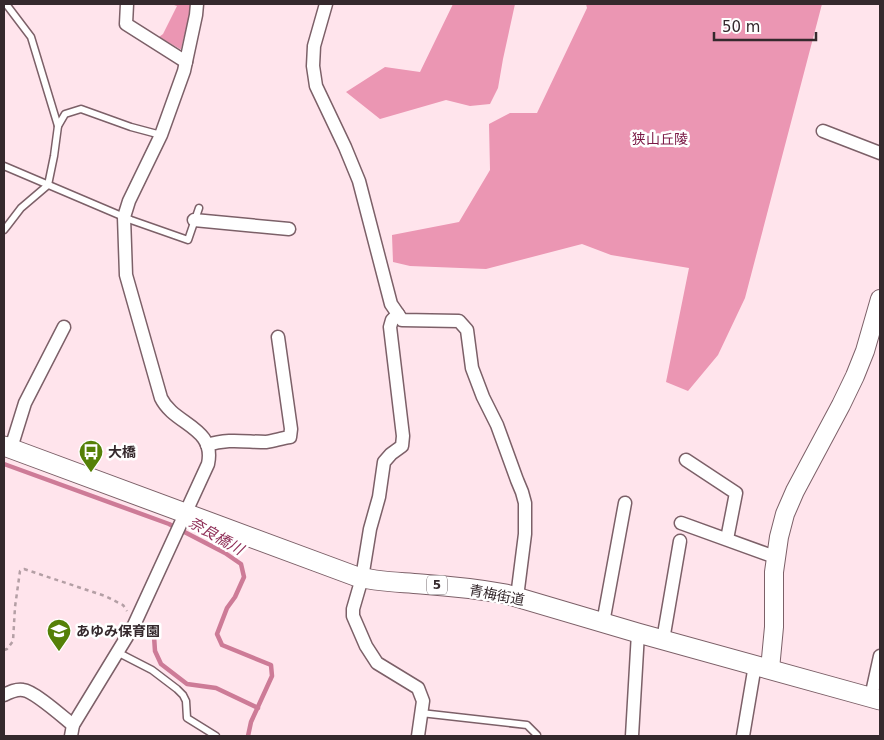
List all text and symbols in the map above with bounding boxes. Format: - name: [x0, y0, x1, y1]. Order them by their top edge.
- scale bar: [714, 10, 816, 42]
- text: 50 m: [722, 18, 760, 36]
- park label: 狭山丘陵: [632, 131, 688, 147]
- bus stop icon: 大橋: [78, 439, 104, 473]
- place label: 大橋: [108, 444, 136, 460]
- water label: 奈良橋川: [186, 513, 248, 560]
- road number: 5: [427, 576, 447, 594]
- street label: 青梅街道: [468, 582, 526, 608]
- school or university icon: あゆみ保育園: [46, 618, 72, 652]
- place label: あゆみ保育園: [76, 623, 160, 639]

